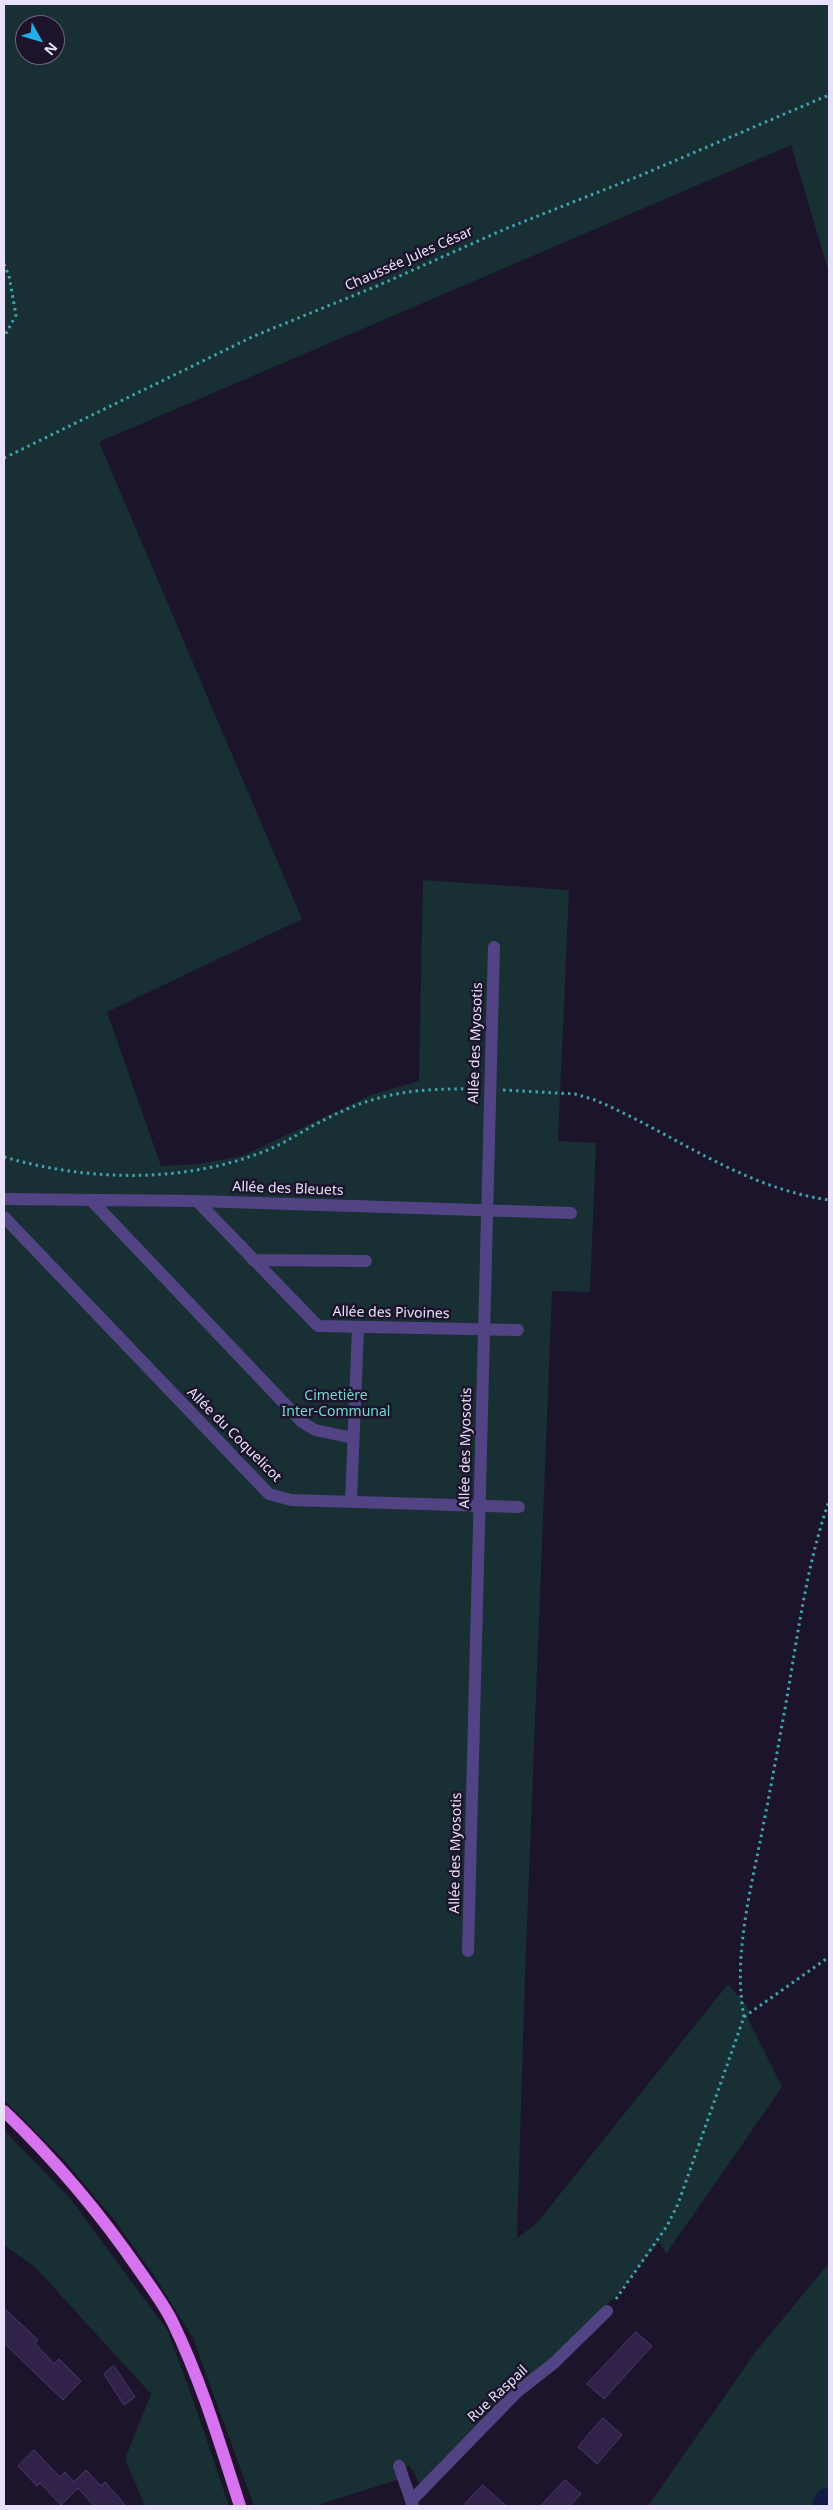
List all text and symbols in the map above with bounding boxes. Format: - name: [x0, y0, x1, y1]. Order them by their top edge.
- north arrow: [15, 15, 65, 65]
- text: N: [40, 39, 62, 60]
- street label: Chaussée Jules César: [342, 223, 476, 295]
- street label: Allée des Myosotis: [465, 982, 487, 1104]
- street label: Allée des Bleuets: [232, 1179, 344, 1199]
- street label: Allée des Pivoines: [332, 1304, 450, 1322]
- street label: Allée du Coquelicot: [183, 1384, 285, 1486]
- street label: Allée des Myosotis: [457, 1387, 475, 1509]
- park label: Cimetière Inter-Communal: [282, 1388, 390, 1420]
- street label: Allée des Myosotis: [447, 1792, 465, 1914]
- street label: Rue Raspail: [465, 2362, 531, 2426]

